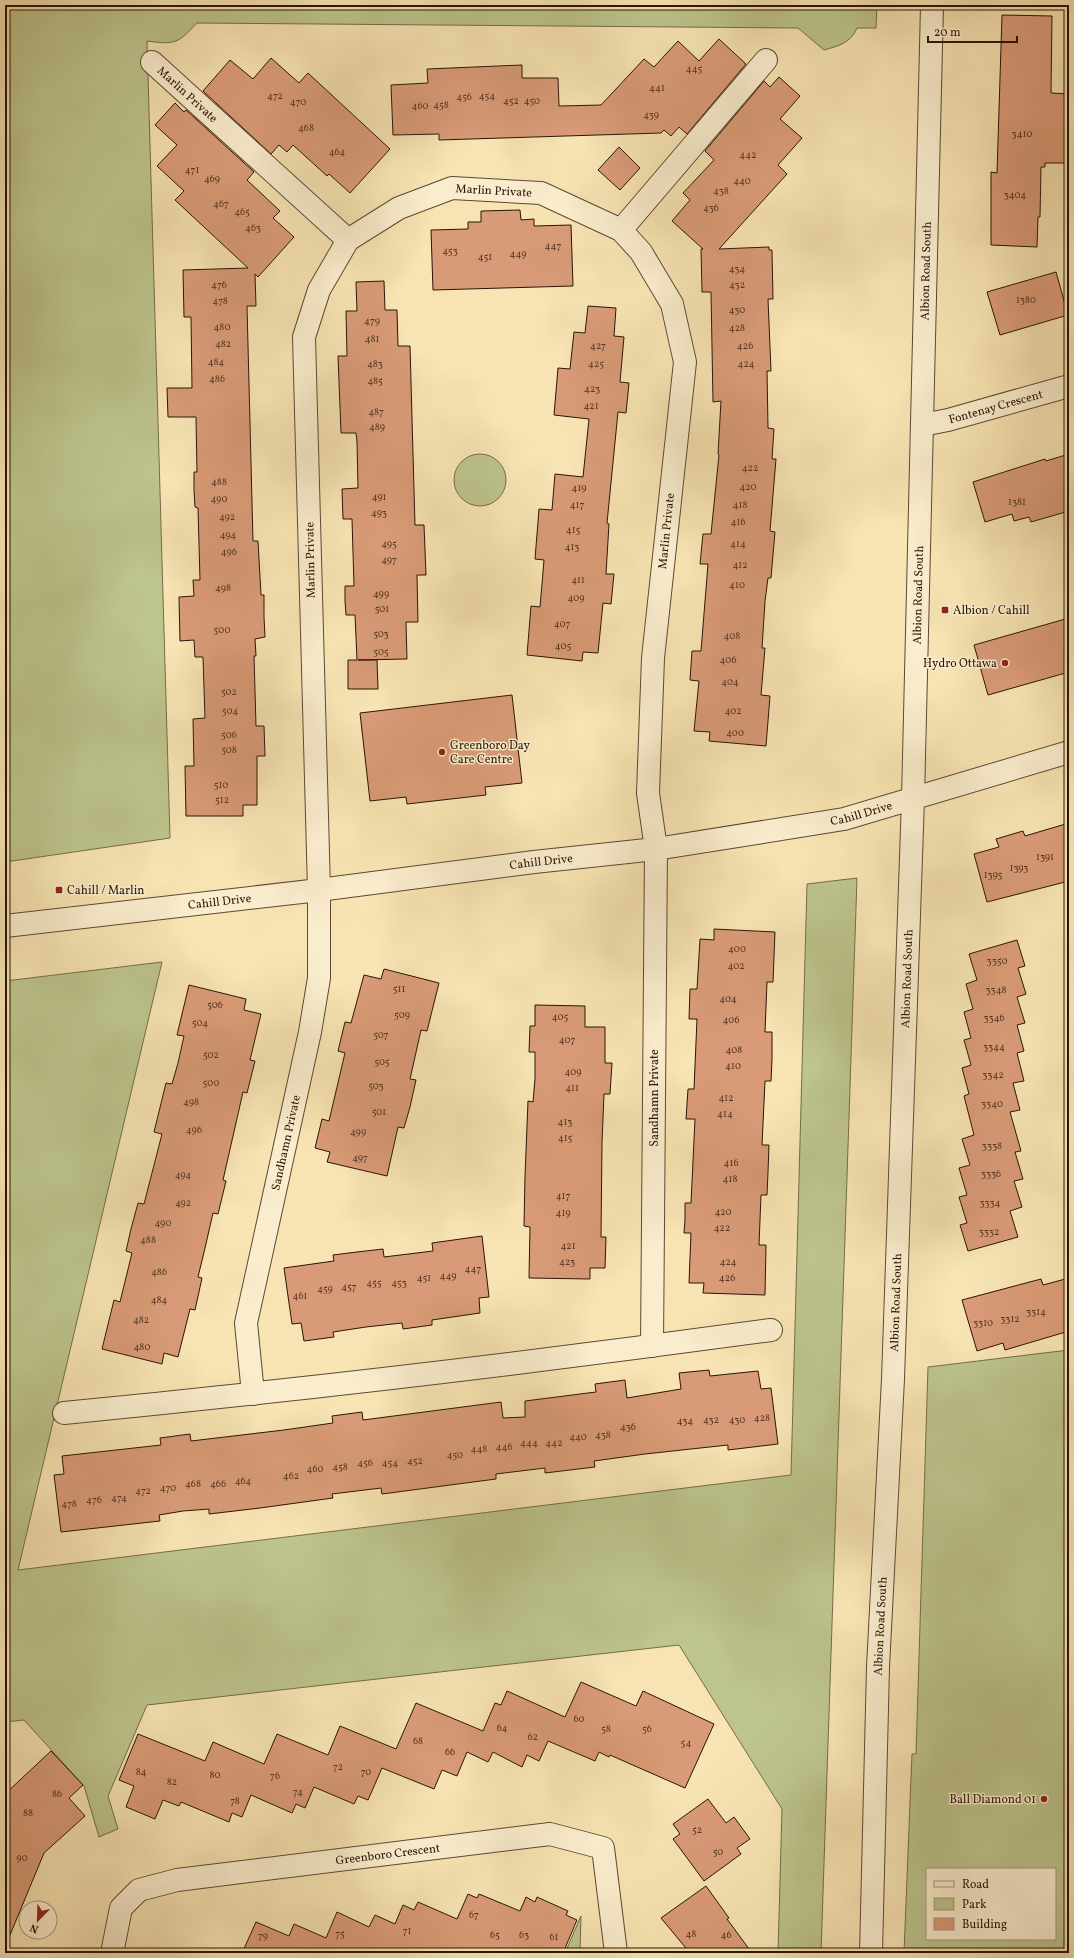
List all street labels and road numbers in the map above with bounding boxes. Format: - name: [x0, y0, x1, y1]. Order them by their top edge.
- street label: Marlin Private: [153, 63, 221, 127]
- street label: Marlin Private: [455, 181, 533, 201]
- street label: Albion Road South: [917, 221, 936, 321]
- street label: Fontenay Crescent: [947, 387, 1045, 428]
- street label: Marlin Private: [655, 492, 679, 570]
- street label: Marlin Private: [302, 521, 320, 598]
- street label: Albion Road South: [910, 545, 928, 645]
- street label: Cahill Drive: [829, 798, 895, 830]
- street label: Cahill Drive: [509, 851, 574, 874]
- street label: Cahill Drive: [187, 891, 252, 914]
- street label: Albion Road South: [898, 929, 918, 1028]
- street label: Sandhamn Private: [647, 1049, 663, 1147]
- street label: Sandhamn Private: [268, 1093, 305, 1192]
- street label: Albion Road South: [887, 1253, 906, 1352]
- street label: Albion Road South: [871, 1576, 892, 1676]
- street label: Greenboro Crescent: [335, 1841, 441, 1869]

